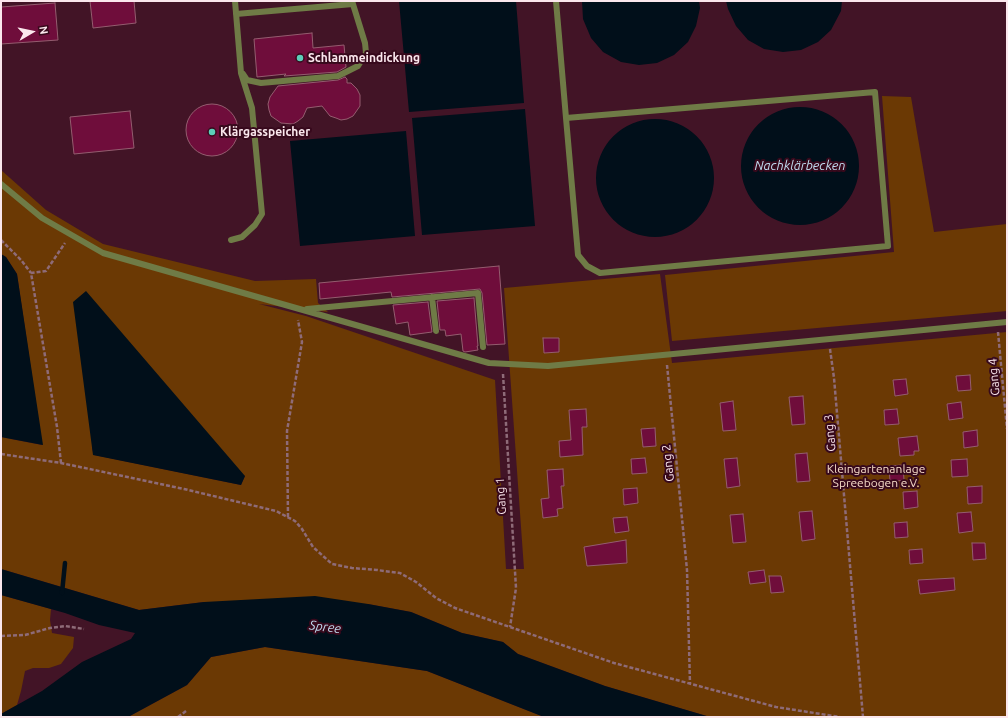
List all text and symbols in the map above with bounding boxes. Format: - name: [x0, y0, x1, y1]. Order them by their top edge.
- north arrow: [12, 12, 52, 52]
- text: N: [37, 25, 50, 35]
- place label: Schlammeindickung: [308, 51, 420, 65]
- marker: Schlammeindickung: [295, 53, 305, 63]
- place label: Klärgasspeicher: [220, 125, 310, 139]
- marker: Klärgasspeicher: [207, 127, 217, 137]
- water label: Nachklärbecken: [754, 158, 846, 174]
- street label: Gang 4: [985, 358, 1003, 396]
- street label: Gang 3: [821, 414, 839, 452]
- street label: Gang 2: [659, 444, 677, 482]
- park label: Kleingartenanlage Spreebogen e.V.: [827, 462, 925, 490]
- street label: Gang 1: [493, 477, 509, 515]
- water label: Spree: [308, 617, 342, 637]

